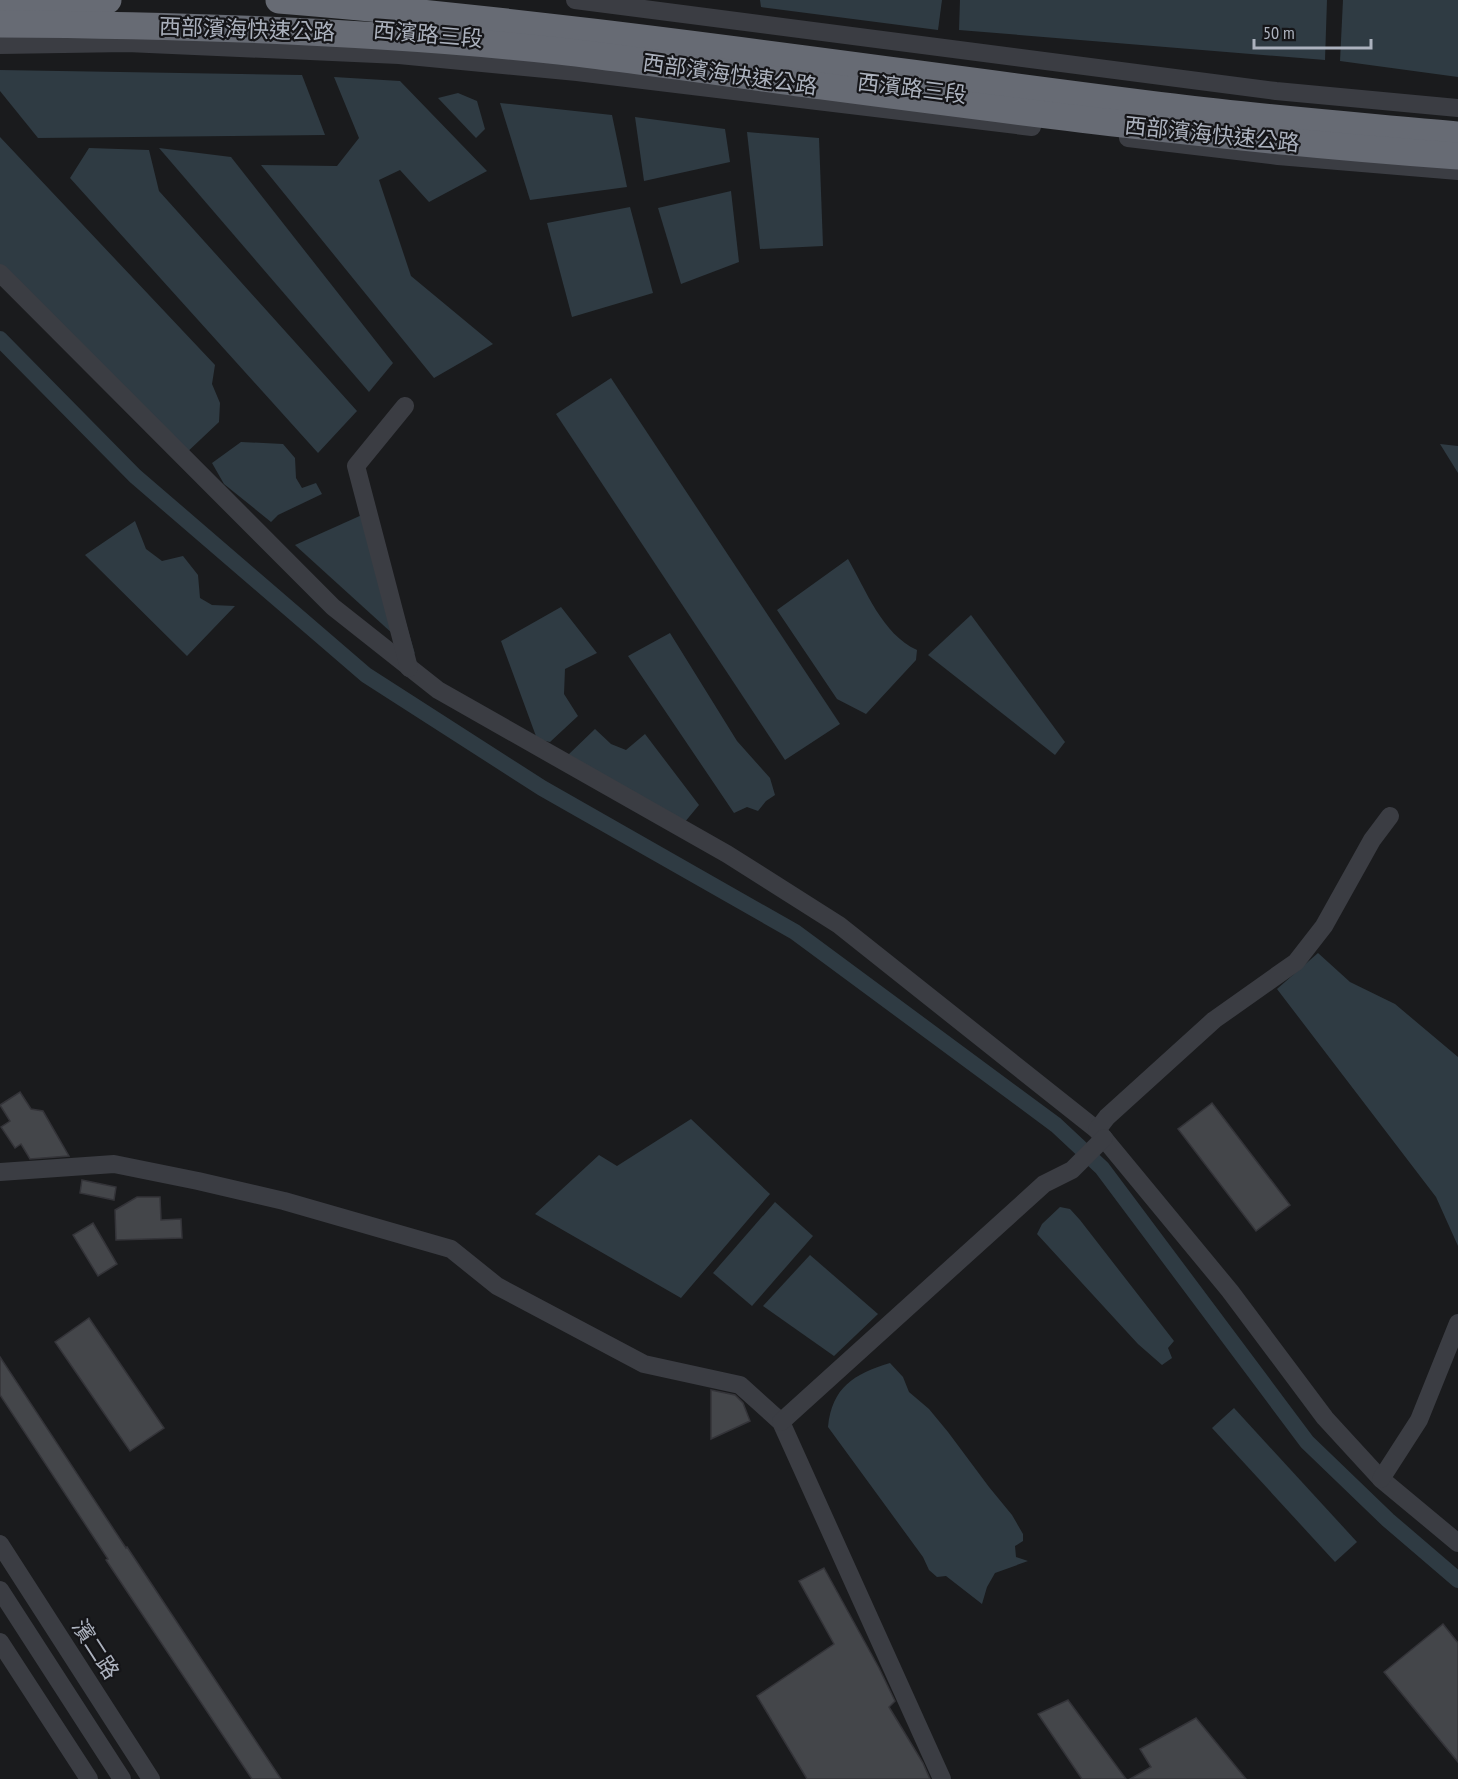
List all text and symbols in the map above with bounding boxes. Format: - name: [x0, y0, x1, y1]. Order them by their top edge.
- street label: 西部濱海快速公路: [159, 12, 335, 46]
- scale bar: [1254, 12, 1371, 50]
- street label: 西濱路三段: [372, 15, 484, 53]
- text: 50 m: [1263, 21, 1295, 44]
- street label: 西部濱海快速公路: [641, 48, 819, 100]
- street label: 西濱路三段: [856, 67, 968, 109]
- street label: 西部濱海快速公路: [1123, 111, 1301, 157]
- street label: 濱二路: [66, 1614, 126, 1684]

